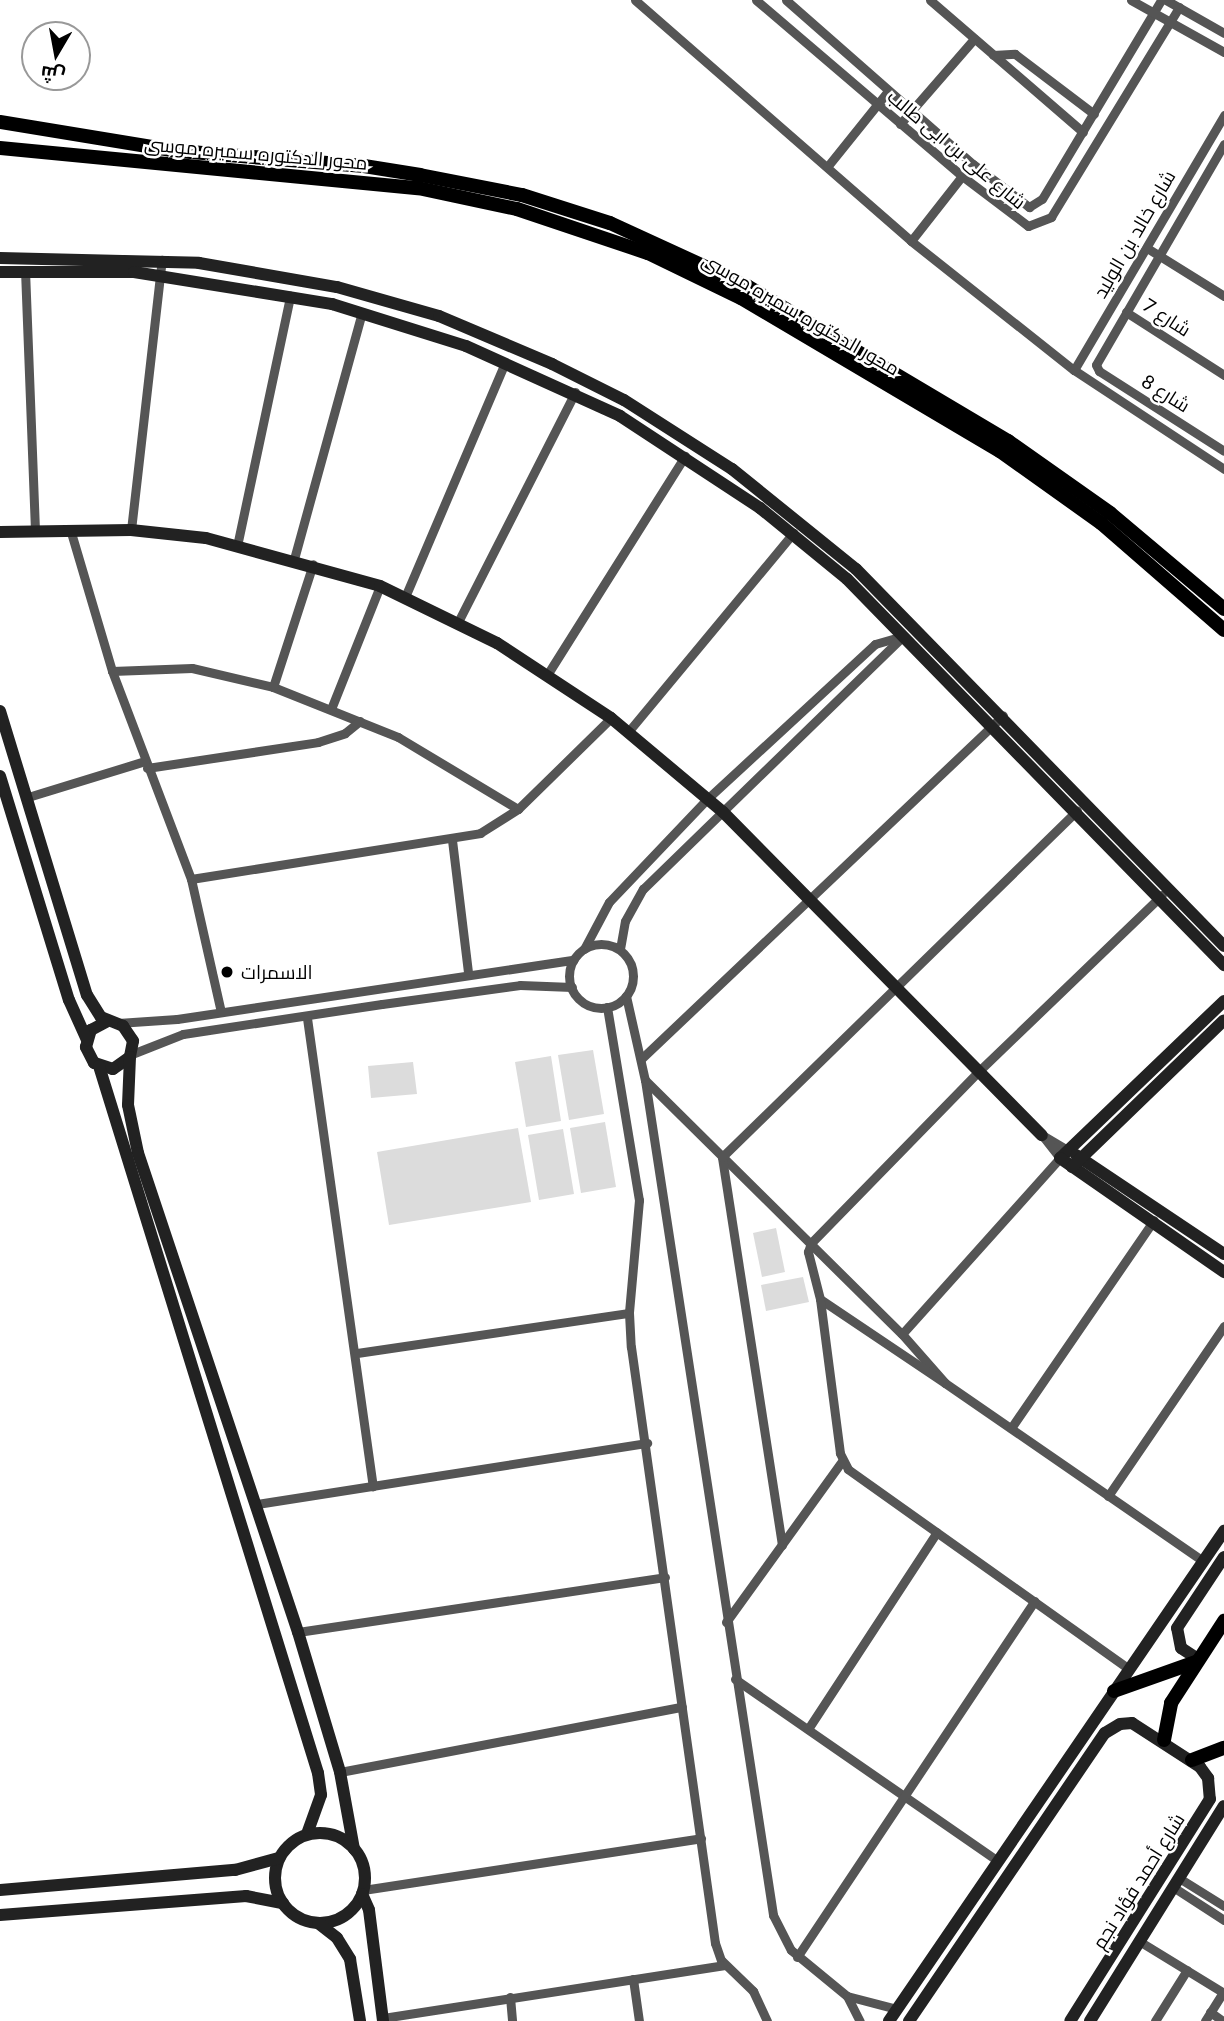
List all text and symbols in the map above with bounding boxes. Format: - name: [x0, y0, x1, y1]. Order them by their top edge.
- north arrow: [21, 21, 91, 91]
- text: ش: [39, 62, 67, 89]
- street label: شارع على بن ابى طالب: [883, 85, 1031, 213]
- street label: محور الدكتوره سميره موسى: [143, 132, 369, 174]
- street label: شارع خالد بن الوليد: [1088, 166, 1180, 302]
- street label: محور الدكتوره سميره موسى: [698, 248, 904, 380]
- street label: شارع 7: [1139, 293, 1195, 341]
- street label: شارع 8: [1138, 369, 1194, 417]
- place label: الاسمرات: [241, 961, 313, 983]
- marker: الاسمرات: [219, 964, 235, 980]
- street label: شارع أحمد فؤاد نجم: [1087, 1809, 1189, 1953]

